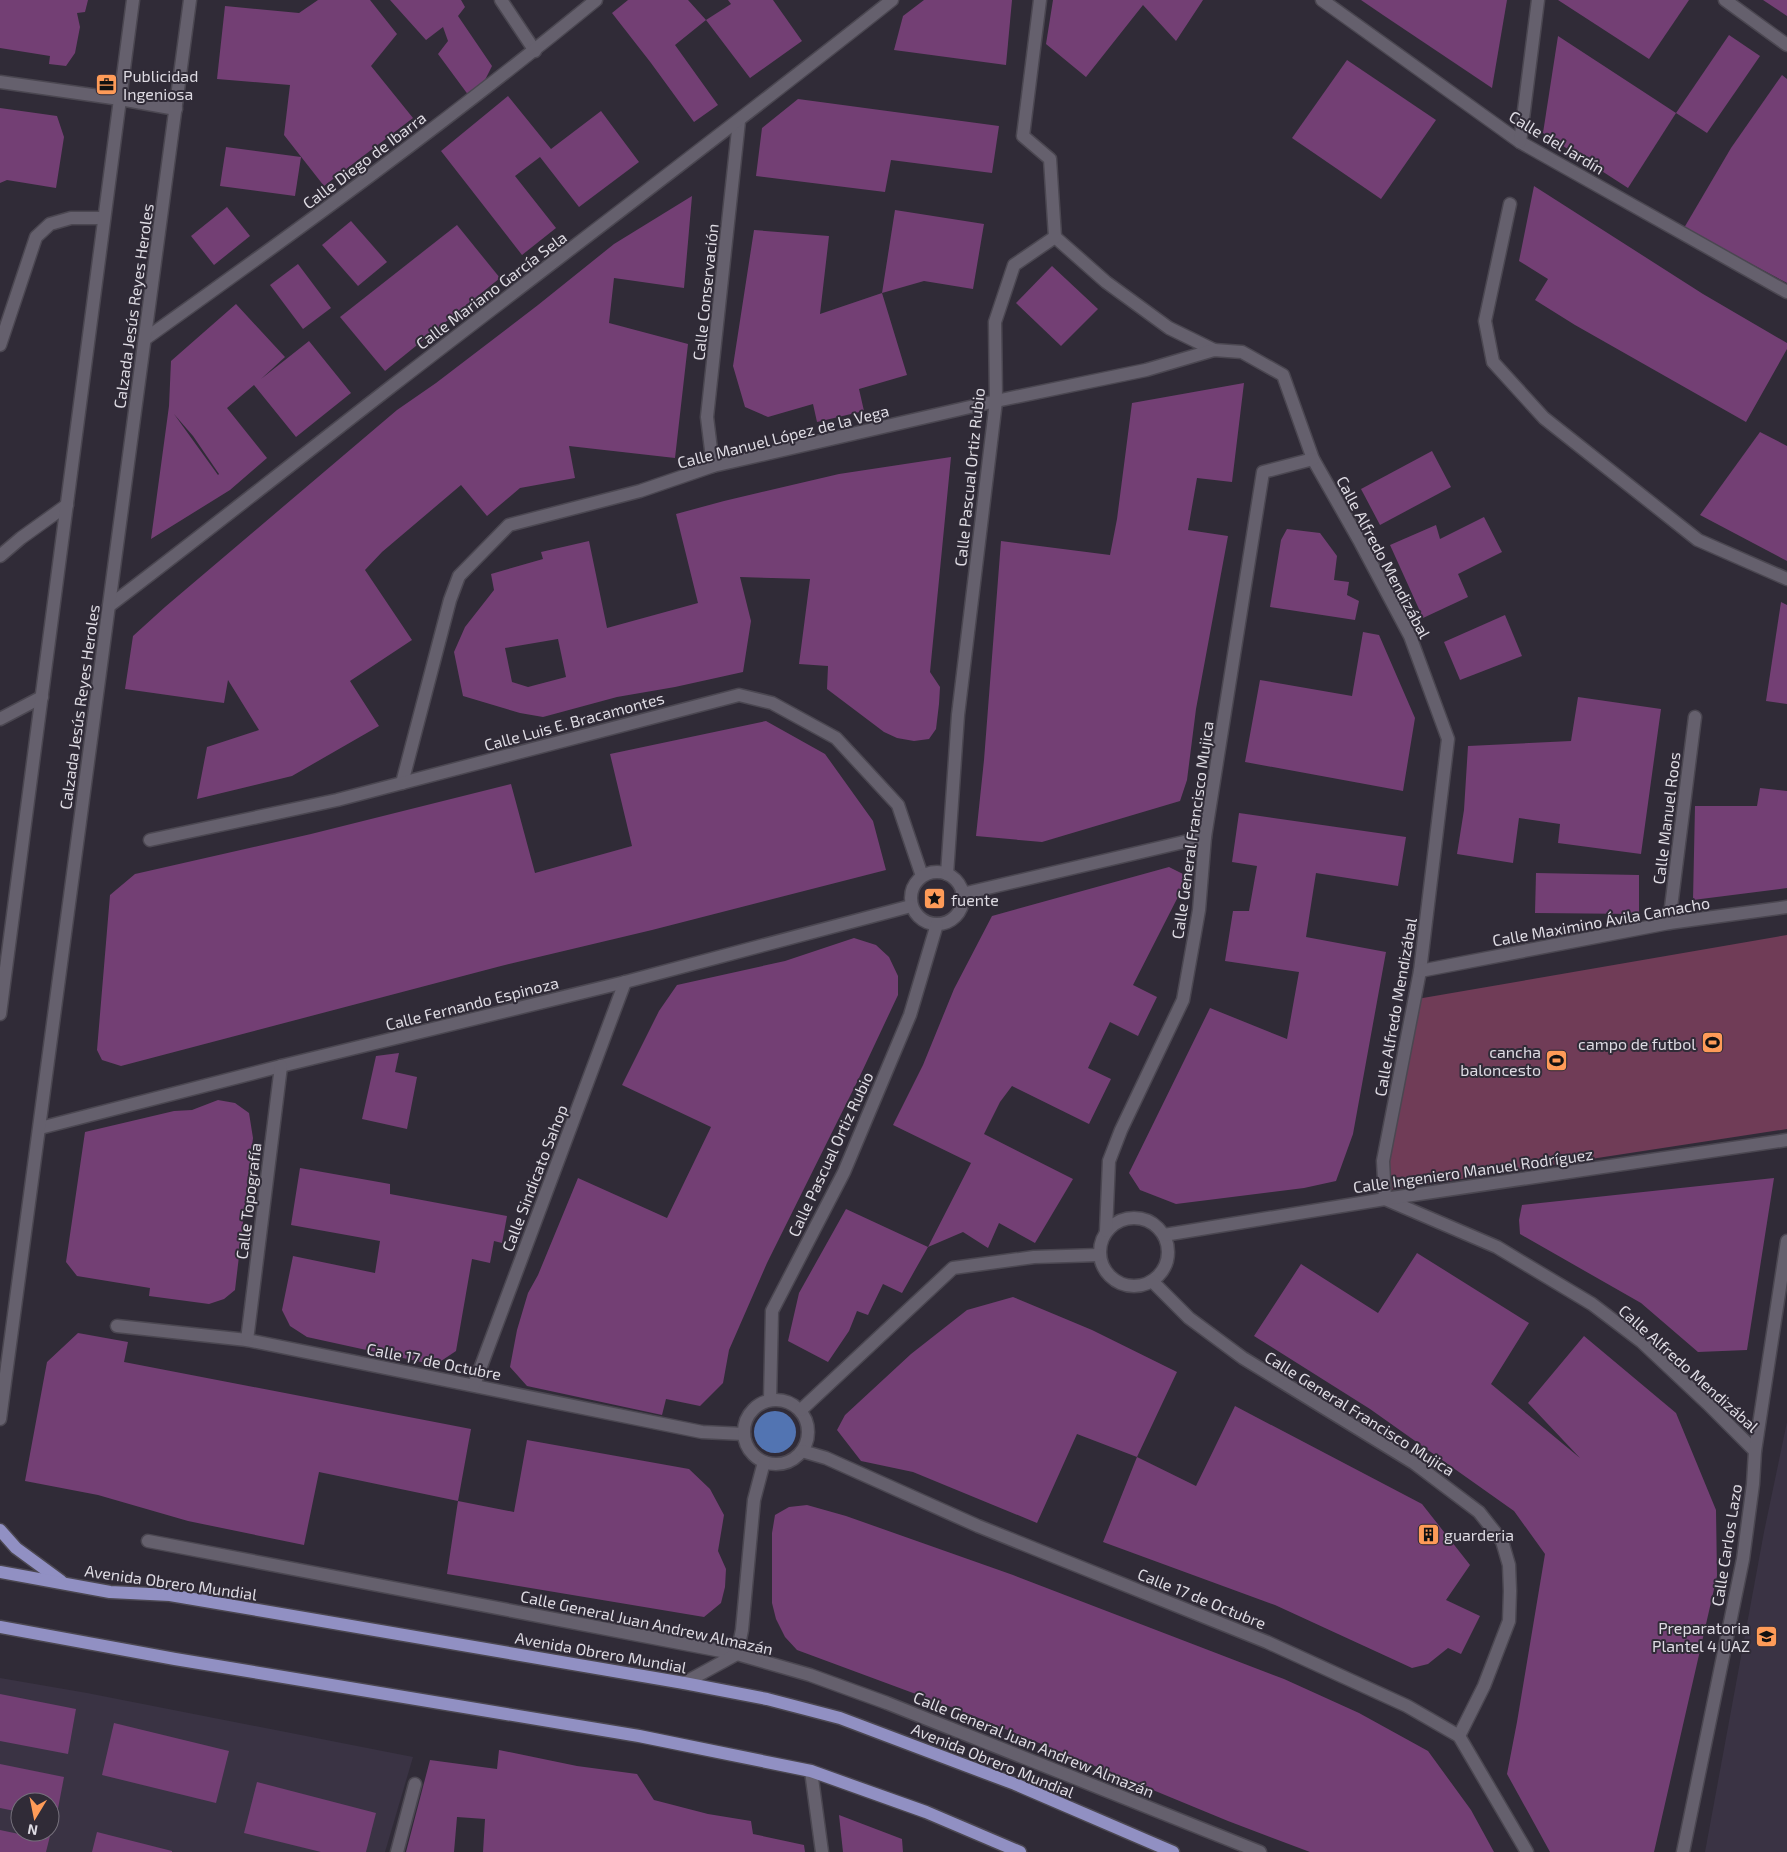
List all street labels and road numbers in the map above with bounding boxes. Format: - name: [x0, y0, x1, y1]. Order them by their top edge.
- street label: Calle del Jardín: [1506, 106, 1608, 178]
- street label: Calle Diego de Ibarra: [299, 107, 429, 213]
- street label: Calzada Jesús Reyes Heroles: [109, 202, 157, 410]
- street label: Calle Conservación: [688, 223, 722, 361]
- street label: Calle Mariano García Sela: [412, 227, 570, 353]
- street label: Calle Pascual Ortiz Rubio: [950, 387, 988, 567]
- street label: Calle Manuel López de la Vega: [675, 400, 891, 472]
- street label: Calle Alfredo Mendizábal: [1333, 473, 1435, 642]
- street label: Calzada Jesús Reyes Heroles: [55, 603, 103, 811]
- street label: Calle Luis E. Bracamontes: [482, 688, 666, 754]
- street label: Calle General Francisco Mujica: [1167, 720, 1218, 940]
- street label: Calle Manuel Roos: [1648, 751, 1684, 885]
- street label: Calle Maximino Ávila Camacho: [1491, 893, 1711, 949]
- street label: Calle Alfredo Mendizábal: [1370, 916, 1420, 1098]
- street label: Calle Fernando Espinoza: [383, 972, 561, 1034]
- street label: Calle Pascual Ortiz Rubio: [783, 1069, 877, 1239]
- street label: Calle Sindicato Sahop: [497, 1102, 571, 1254]
- street label: Calle Topografía: [231, 1142, 265, 1260]
- street label: Calle Ingeniero Manuel Rodríguez: [1352, 1144, 1594, 1196]
- street label: Calle Alfredo Mendizábal: [1615, 1300, 1763, 1436]
- street label: Calle 17 de Octubre: [365, 1339, 503, 1383]
- street label: Calle General Francisco Mujica: [1261, 1347, 1458, 1480]
- street label: Calle Carlos Lazo: [1707, 1482, 1745, 1608]
- street label: Avenida Obrero Mundial: [84, 1560, 259, 1604]
- street label: Calle 17 de Octubre: [1135, 1564, 1269, 1632]
- street label: Calle General Juan Andrew Almazán: [519, 1586, 775, 1658]
- street label: Avenida Obrero Mundial: [514, 1628, 689, 1677]
- street label: Calle General Juan Andrew Almazán: [911, 1687, 1157, 1801]
- street label: Avenida Obrero Mundial: [909, 1719, 1077, 1801]

